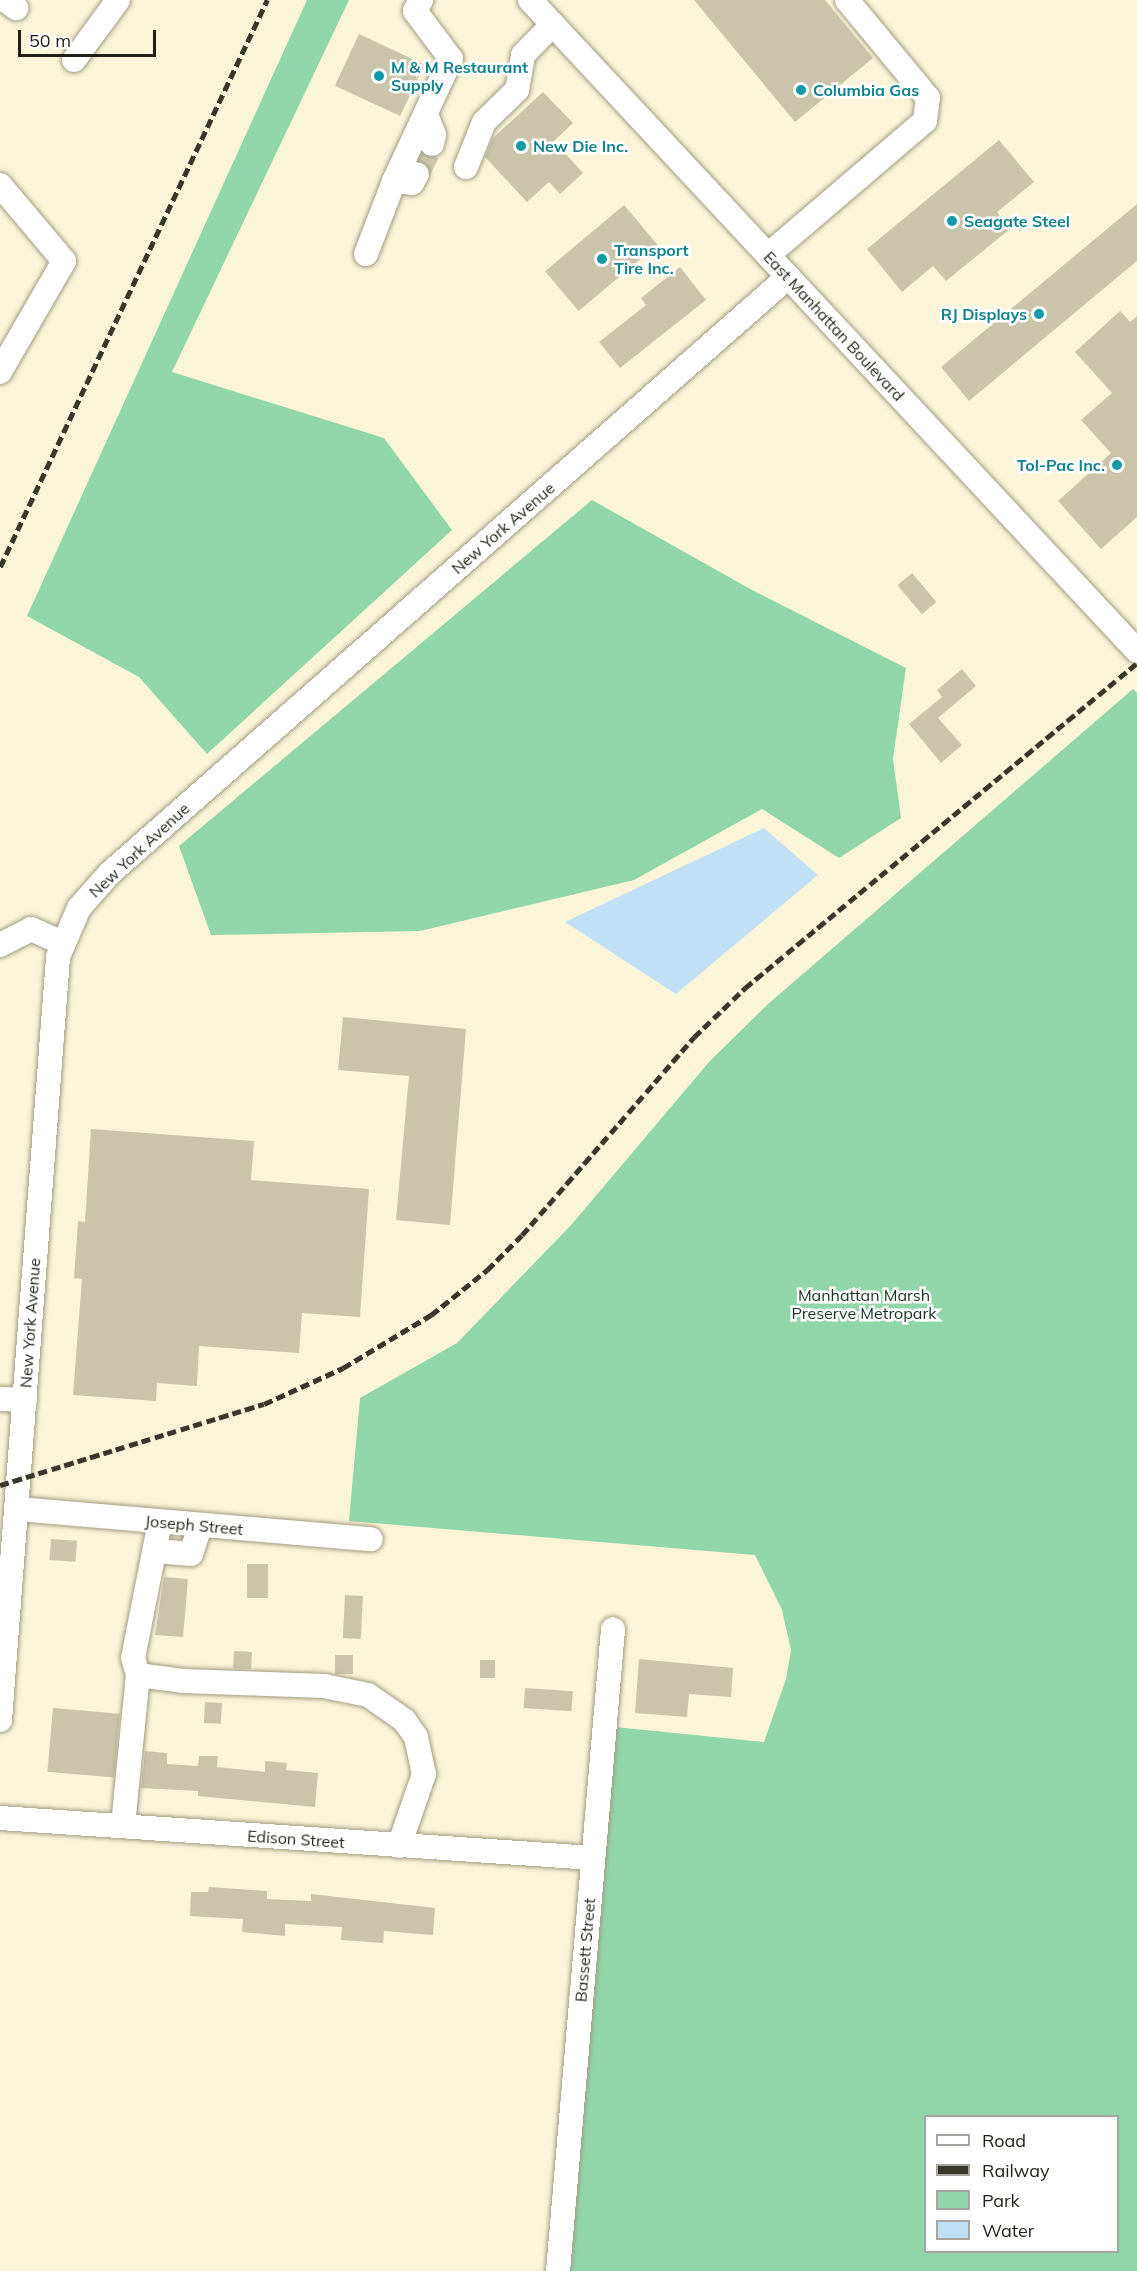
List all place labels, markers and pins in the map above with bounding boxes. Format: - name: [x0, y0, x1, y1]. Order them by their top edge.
- place label: M & M Restaurant Supply: [391, 57, 528, 95]
- marker: M & M Restaurant Supply: [372, 69, 386, 83]
- place label: Columbia Gas: [813, 80, 919, 100]
- marker: Columbia Gas: [794, 83, 808, 97]
- place label: New Die Inc.: [533, 136, 628, 156]
- marker: New Die Inc.: [514, 139, 528, 153]
- place label: Seagate Steel: [964, 211, 1070, 231]
- marker: Seagate Steel: [945, 214, 959, 228]
- place label: Transport Tire Inc.: [614, 240, 689, 278]
- marker: Transport Tire Inc.: [595, 252, 609, 266]
- place label: RJ Displays: [941, 304, 1027, 324]
- marker: RJ Displays: [1032, 307, 1046, 321]
- place label: Tol-Pac Inc.: [1017, 455, 1105, 475]
- marker: Tol-Pac Inc.: [1110, 458, 1124, 472]

